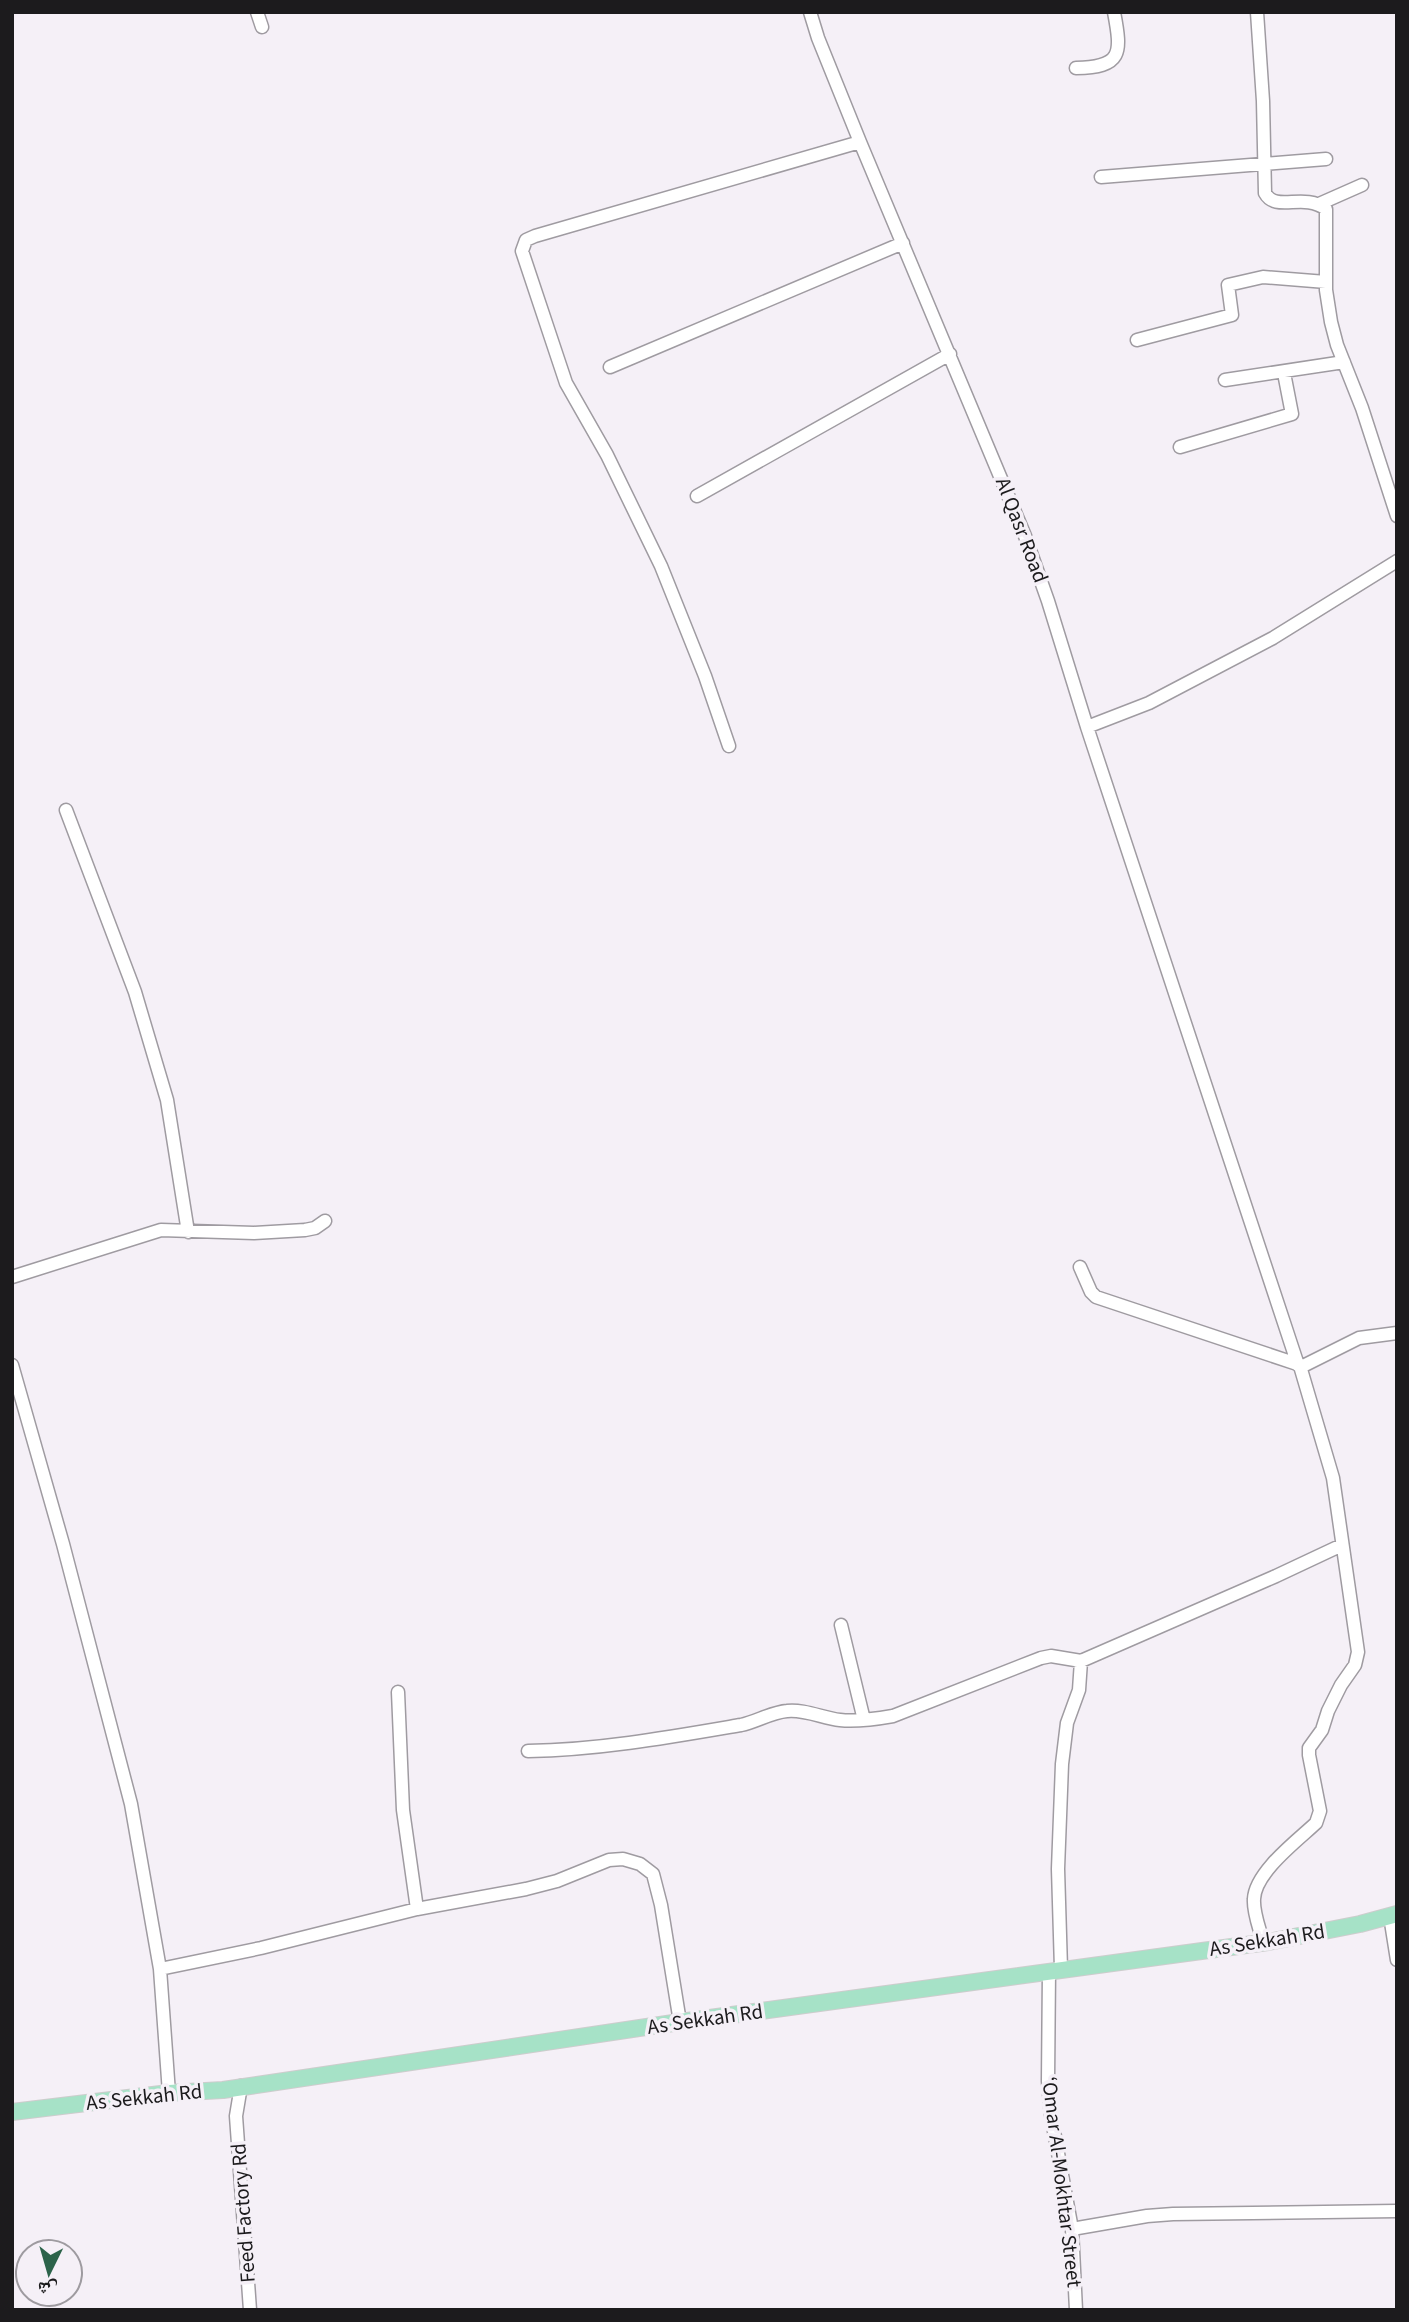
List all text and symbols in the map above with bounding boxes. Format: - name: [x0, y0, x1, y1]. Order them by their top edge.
- street label: Al Qasr Road: [988, 473, 1056, 587]
- street label: As Sekkah Rd: [1207, 1916, 1327, 1964]
- street label: As Sekkah Rd: [645, 1996, 765, 2042]
- street label: ‘Omar Al-Mokhtar Street: [1034, 2075, 1090, 2289]
- street label: As Sekkah Rd: [84, 2076, 204, 2118]
- street label: Feed Factory Rd: [223, 2142, 263, 2284]
- north arrow: [14, 2238, 84, 2308]
- text: ش: [36, 2274, 59, 2303]

